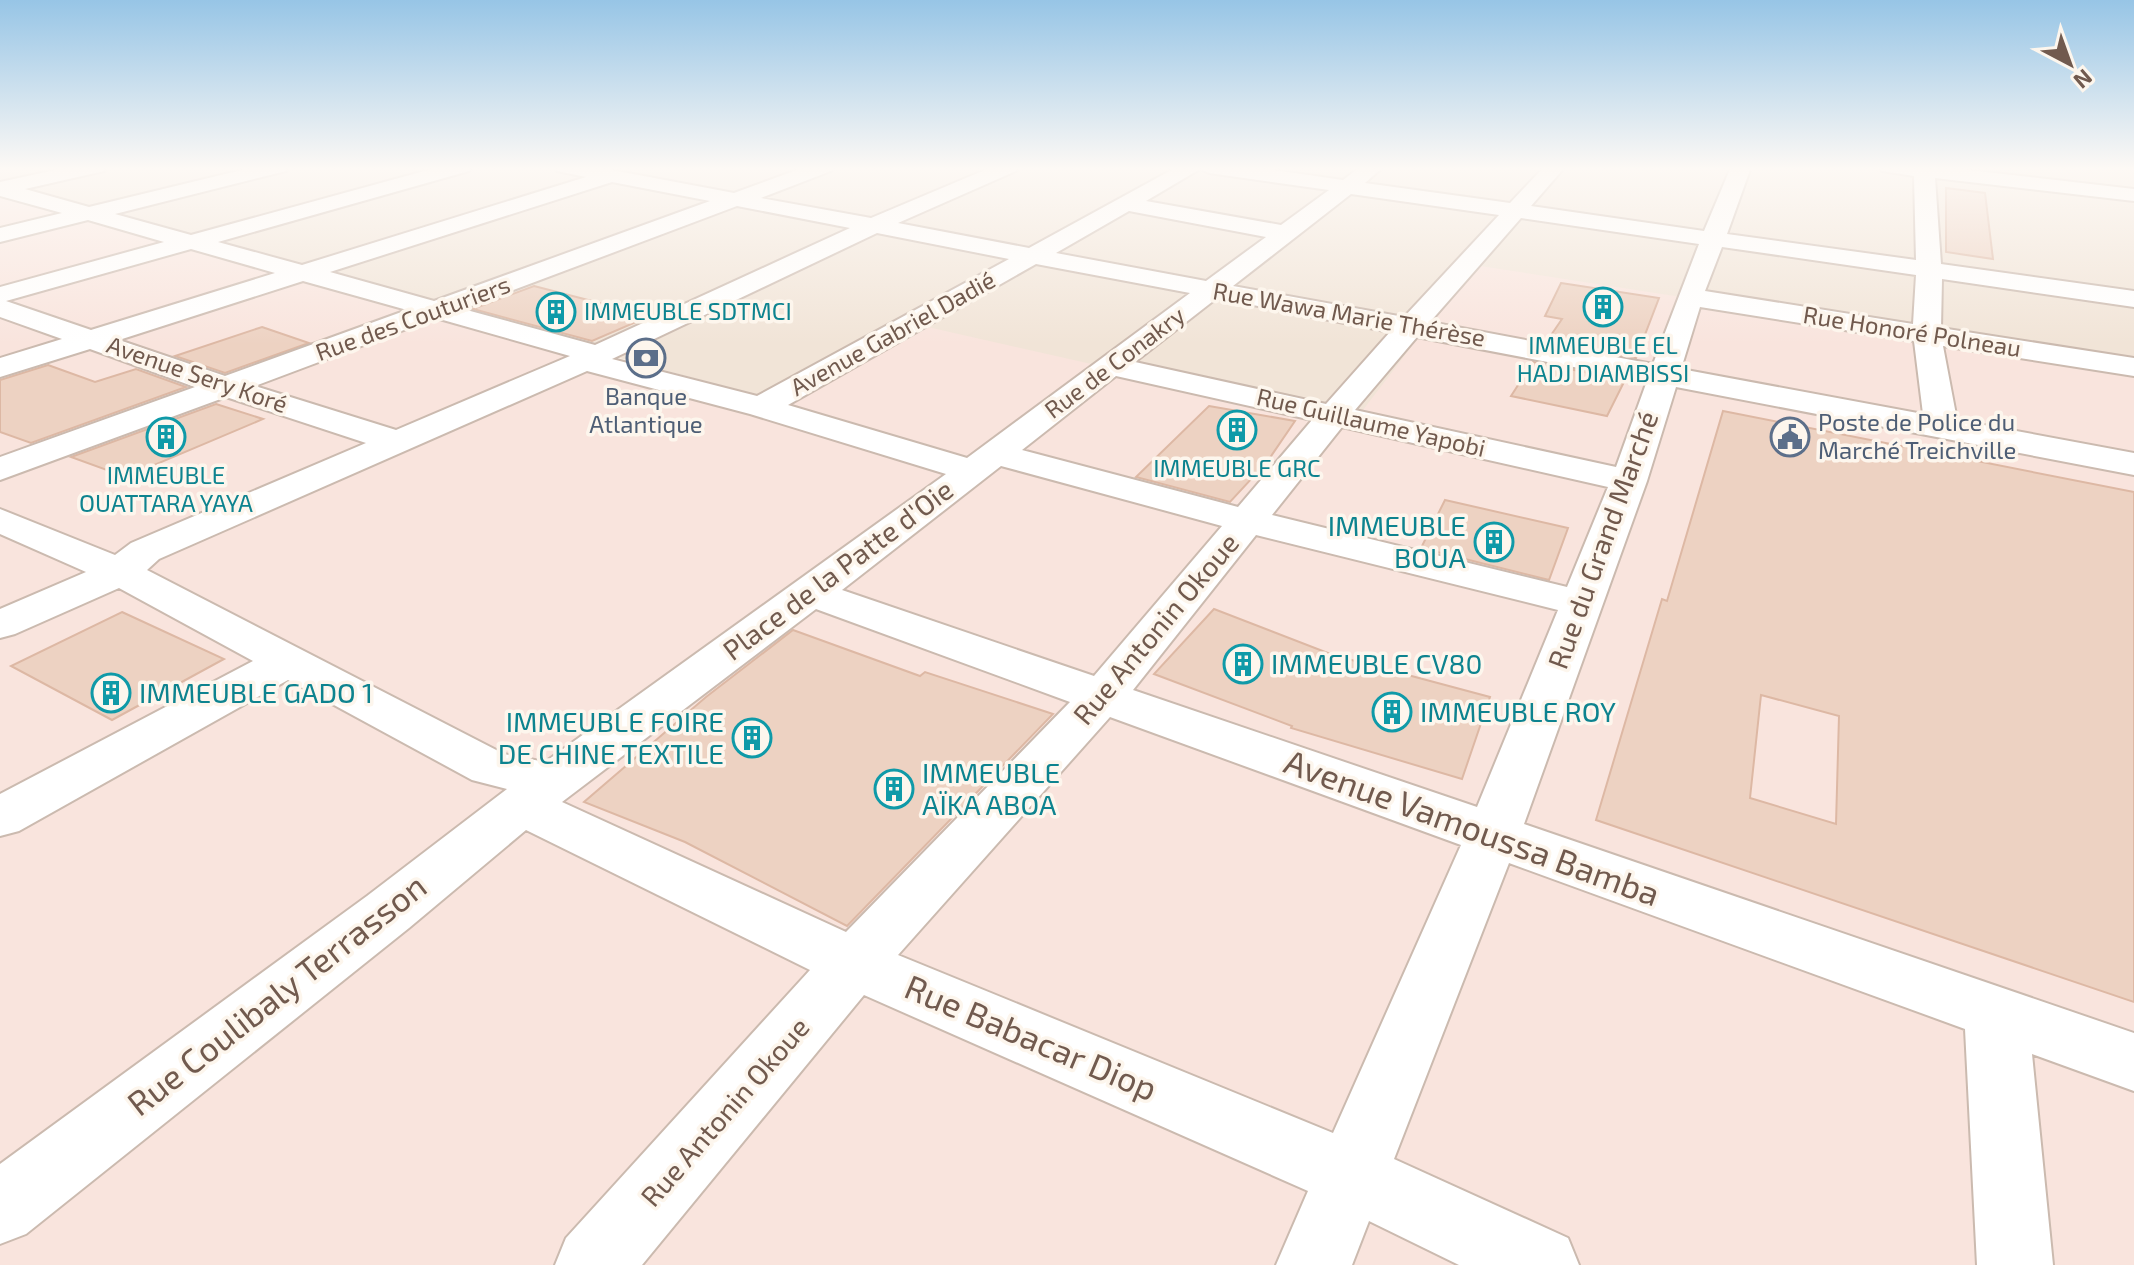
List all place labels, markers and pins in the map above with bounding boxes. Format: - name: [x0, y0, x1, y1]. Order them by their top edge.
- building icon: IMMEUBLE EL HADJ DIAMBISSI: [1582, 286, 1624, 328]
- building icon: IMMEUBLE SDTMCI: [535, 291, 577, 333]
- place label: IMMEUBLE SDTMCI: [584, 296, 792, 325]
- place label: IMMEUBLE EL HADJ DIAMBISSI: [1517, 330, 1689, 387]
- bank icon: Banque Atlantique: [625, 337, 667, 379]
- place label: Banque Atlantique: [589, 381, 703, 438]
- place label: Poste de Police du Marché Treichville: [1818, 407, 2016, 464]
- building icon: IMMEUBLE GRC: [1216, 409, 1258, 451]
- building icon: IMMEUBLE OUATTARA YAYA: [145, 416, 187, 458]
- public building icon: Poste de Police du Marché Treichville: [1769, 416, 1811, 458]
- place label: IMMEUBLE GRC: [1153, 453, 1321, 482]
- place label: IMMEUBLE OUATTARA YAYA: [79, 460, 253, 517]
- place label: IMMEUBLE BOUA: [1328, 508, 1467, 574]
- building icon: IMMEUBLE BOUA: [1473, 521, 1515, 563]
- building icon: IMMEUBLE CV80: [1222, 643, 1264, 685]
- place label: IMMEUBLE CV80: [1271, 646, 1482, 680]
- building icon: IMMEUBLE GADO 1: [90, 672, 132, 714]
- place label: IMMEUBLE GADO 1: [139, 675, 373, 709]
- building icon: IMMEUBLE ROY: [1371, 691, 1413, 733]
- place label: IMMEUBLE ROY: [1420, 694, 1616, 728]
- place label: IMMEUBLE FOIRE DE CHINE TEXTILE: [498, 704, 724, 770]
- building icon: IMMEUBLE FOIRE DE CHINE TEXTILE: [731, 717, 773, 759]
- place label: IMMEUBLE AÏKA ABOA: [922, 755, 1060, 821]
- building icon: IMMEUBLE AÏKA ABOA: [873, 768, 915, 810]

